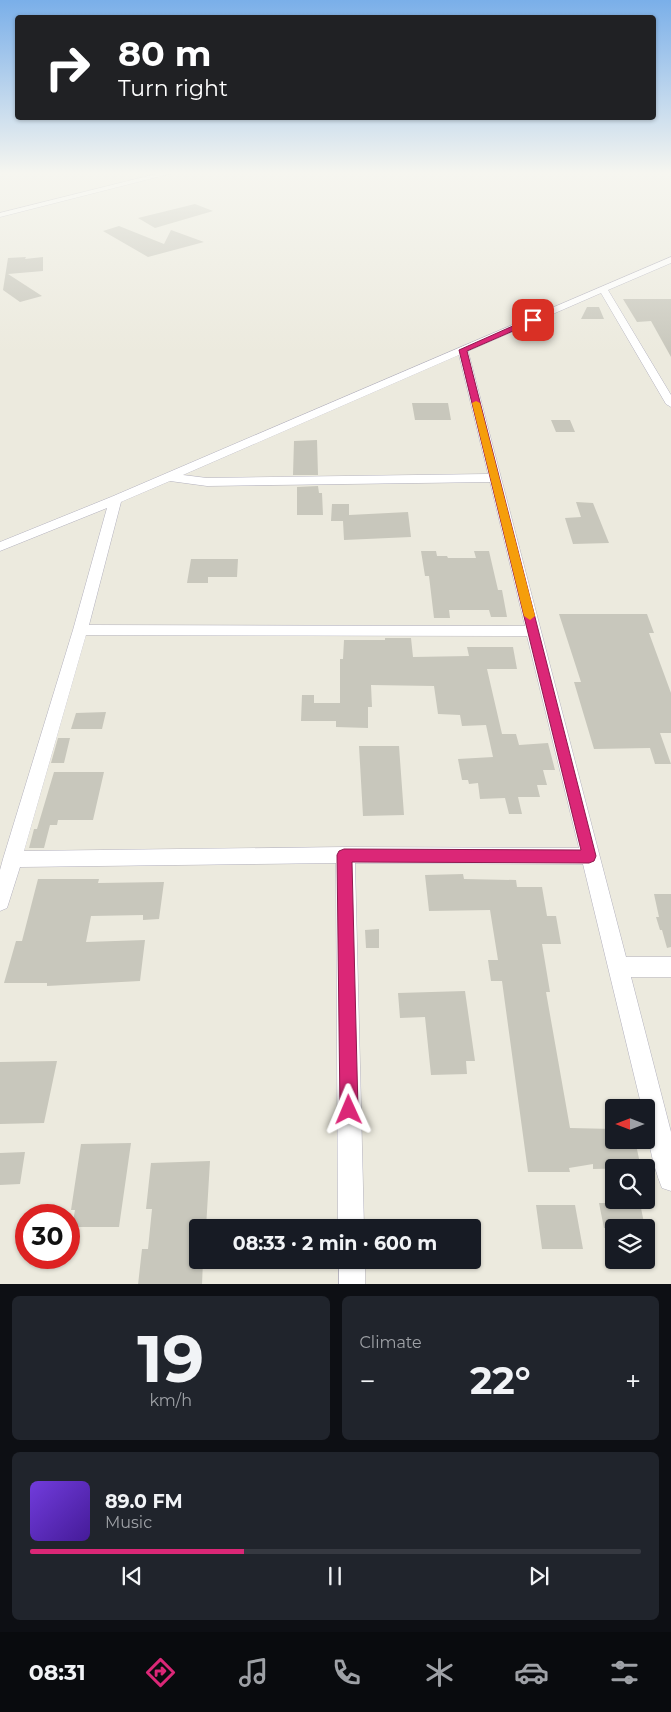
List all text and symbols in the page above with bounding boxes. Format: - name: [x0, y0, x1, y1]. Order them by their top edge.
- text: 80 m: [118, 32, 212, 75]
- icon: right: [35, 35, 100, 100]
- text: Turn right: [118, 75, 228, 102]
- pin: [512, 299, 554, 341]
- icon: arrive: [519, 306, 547, 334]
- position arrow: [322, 1083, 374, 1135]
- north arrow: [605, 1099, 655, 1149]
- map controls: [605, 1099, 655, 1269]
- button: search: [605, 1159, 655, 1209]
- speed limit sign: 30: [15, 1204, 80, 1269]
- button: layers: [605, 1219, 655, 1269]
- text: 08:33 · 2 min · 600 m: [233, 1232, 437, 1255]
- text: 19: [137, 1319, 204, 1398]
- text: Climate: [360, 1333, 422, 1352]
- text: 22°: [470, 1357, 531, 1404]
- text: −: [360, 1364, 376, 1398]
- text: +: [625, 1364, 641, 1398]
- text: km/h: [149, 1391, 192, 1410]
- text: 89.0 FM: [105, 1490, 183, 1513]
- text: Music: [105, 1513, 152, 1532]
- icon: previous: [118, 1562, 146, 1590]
- icon: pause: [321, 1562, 349, 1590]
- icon: next: [525, 1562, 553, 1590]
- icon: directions: [143, 1655, 178, 1690]
- icon: music: [236, 1655, 271, 1690]
- icon: phone: [329, 1655, 364, 1690]
- icon: climate: [422, 1655, 457, 1690]
- icon: car: [514, 1655, 549, 1690]
- icon: filters: [607, 1655, 642, 1690]
- text: 08:31: [29, 1659, 86, 1686]

